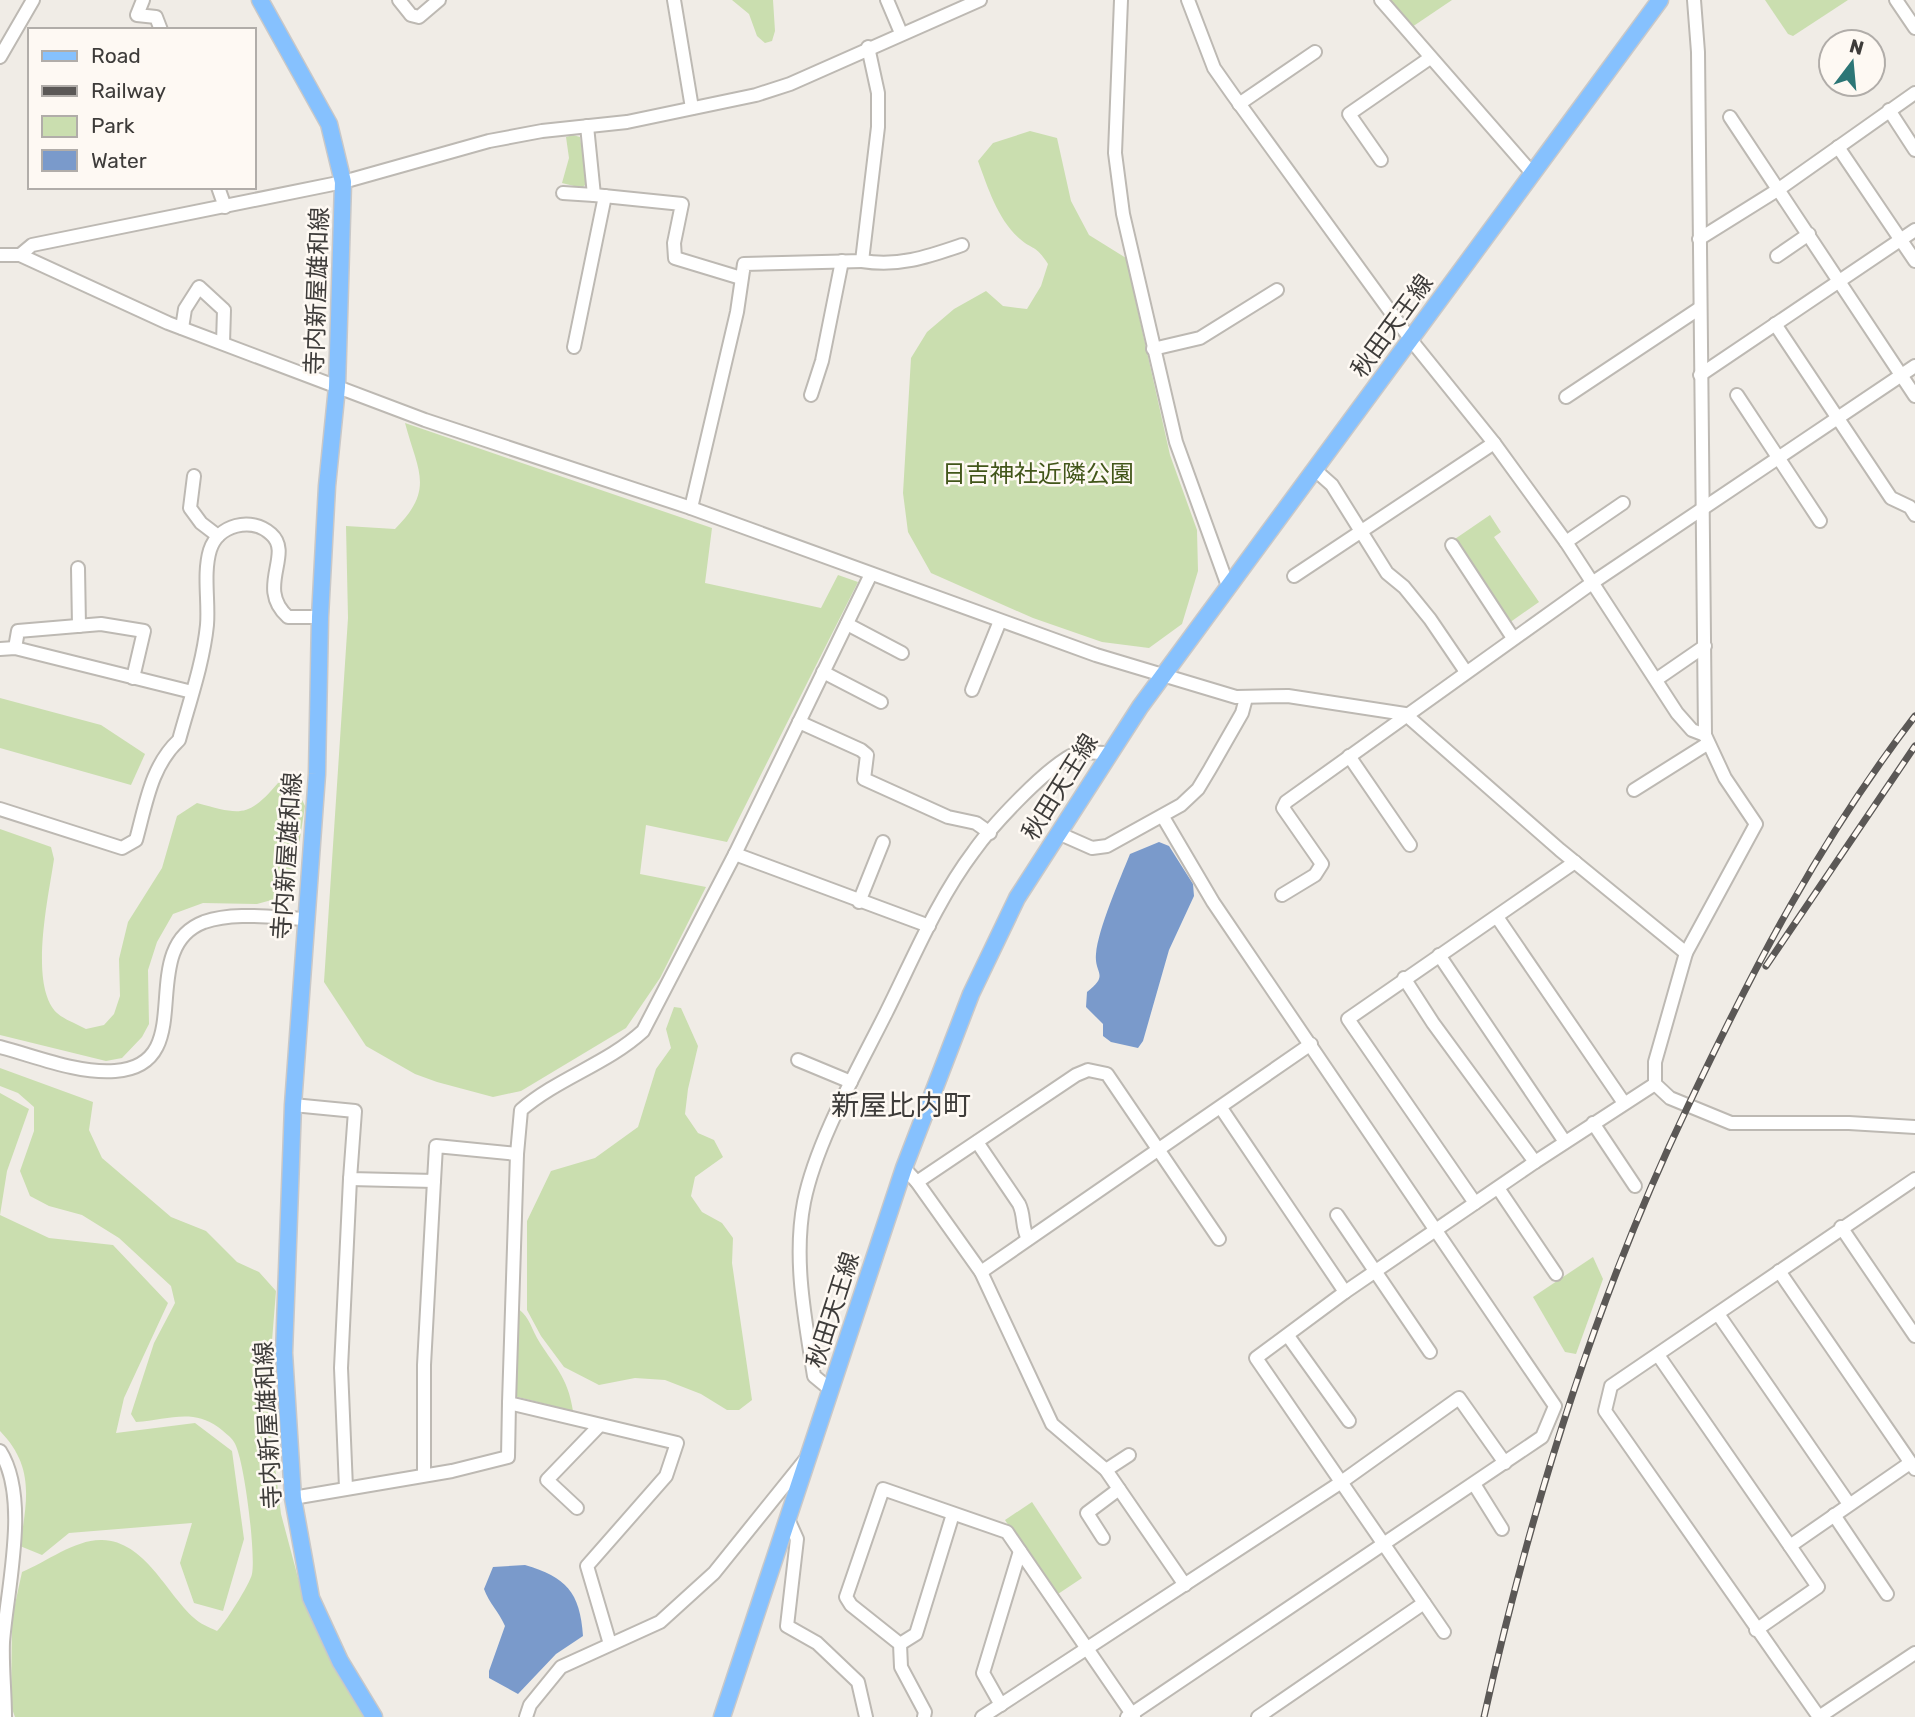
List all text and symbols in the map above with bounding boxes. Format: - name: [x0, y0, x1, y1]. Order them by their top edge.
- legend: [28, 28, 256, 189]
- north arrow: [1817, 28, 1887, 98]
- text: N: [1847, 34, 1866, 60]
- text: Road: [91, 43, 141, 68]
- text: Railway: [91, 78, 166, 103]
- text: Park: [91, 113, 135, 138]
- text: Water: [91, 148, 147, 173]
- street label: 寺内新屋雄和線: [300, 207, 334, 375]
- street label: 秋田天王線: [1345, 269, 1439, 383]
- park label: 日吉神社近隣公園: [942, 460, 1134, 488]
- street label: 秋田天王線: [1016, 729, 1104, 845]
- street label: 寺内新屋雄和線: [267, 771, 307, 941]
- district label: 新屋比内町: [831, 1089, 971, 1122]
- street label: 秋田天王線: [801, 1249, 865, 1371]
- street label: 寺内新屋雄和線: [250, 1340, 286, 1510]

